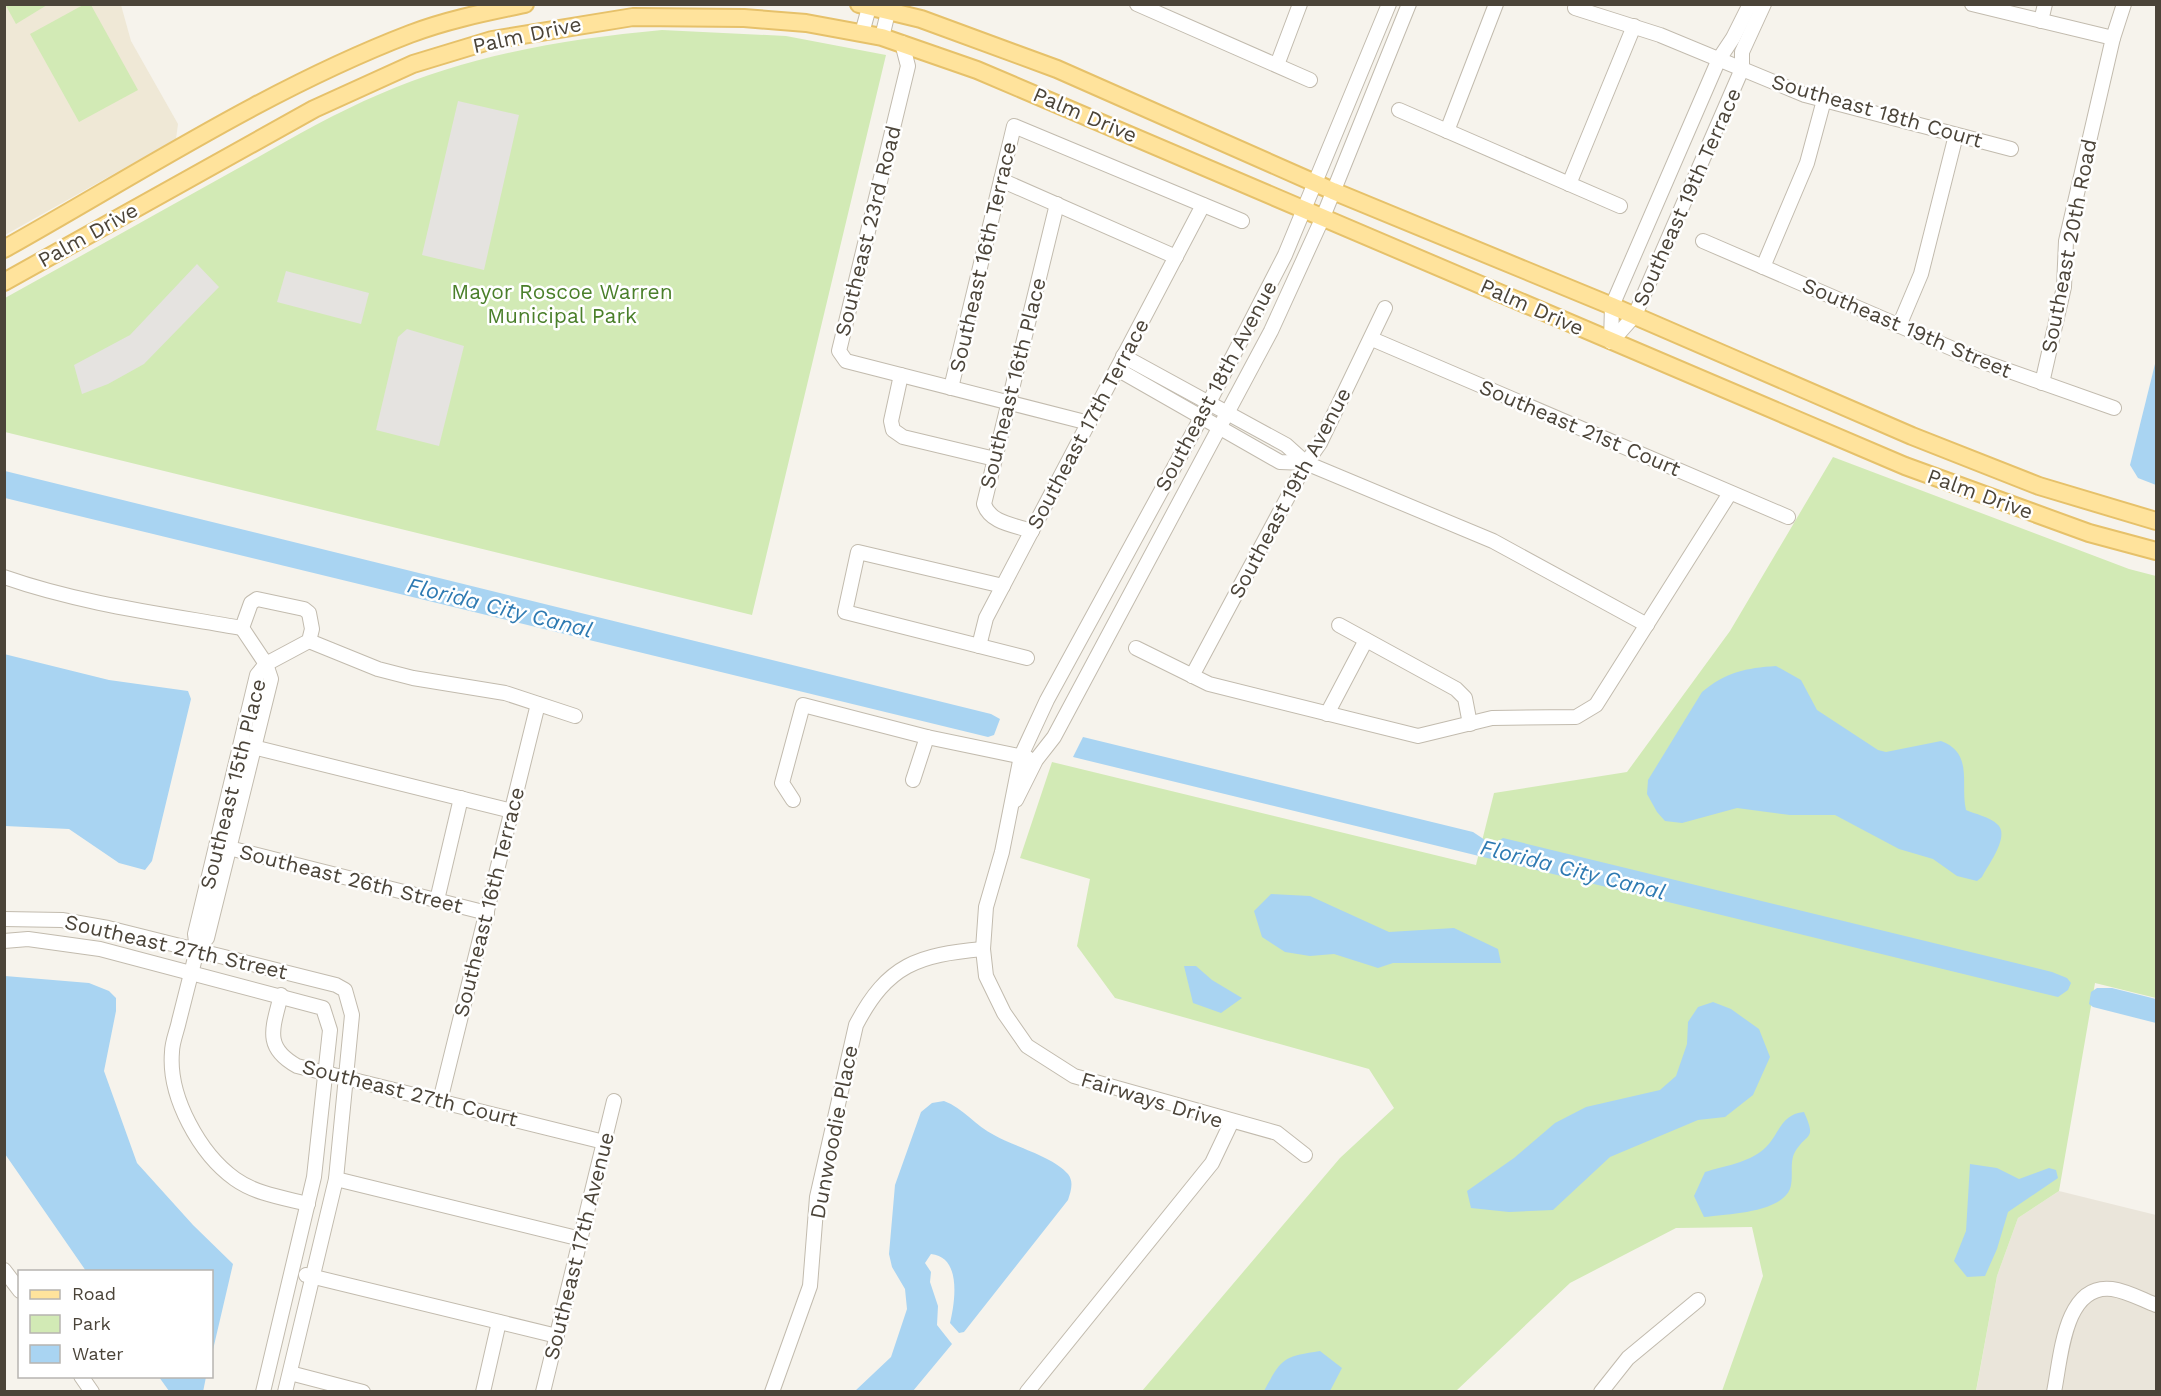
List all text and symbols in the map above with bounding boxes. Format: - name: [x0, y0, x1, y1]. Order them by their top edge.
- street label: Palm Drive: [470, 11, 584, 58]
- street label: Southeast 18th Court: [1769, 68, 1986, 153]
- street label: Palm Drive: [1029, 81, 1141, 148]
- street label: Southeast 19th Terrace: [1627, 84, 1746, 310]
- street label: Southeast 23rd Road: [829, 123, 906, 339]
- street label: Southeast 20th Road: [2036, 137, 2102, 355]
- street label: Southeast 16th Terrace: [944, 139, 1021, 375]
- street label: Palm Drive: [33, 197, 142, 272]
- street label: Southeast 19th Street: [1799, 272, 2016, 383]
- street label: Palm Drive: [1477, 273, 1588, 340]
- street label: Southeast 16th Place: [974, 275, 1051, 491]
- street label: Southeast 18th Avenue: [1149, 276, 1282, 495]
- park label: Mayor Roscoe Warren Municipal Park: [451, 279, 673, 328]
- street label: Southeast 17th Terrace: [1021, 314, 1154, 533]
- street label: Southeast 21st Court: [1476, 374, 1685, 481]
- street label: Southeast 19th Avenue: [1223, 383, 1356, 602]
- street label: Palm Drive: [1924, 463, 2036, 524]
- water label: Florida City Canal: [405, 572, 595, 643]
- street label: Southeast 15th Place: [194, 676, 271, 892]
- street label: Southeast 16th Terrace: [448, 784, 529, 1019]
- water label: Florida City Canal: [1478, 834, 1668, 905]
- street label: Southeast 26th Street: [237, 839, 465, 918]
- street label: Southeast 27th Street: [62, 909, 290, 984]
- street label: Dunwoodie Place: [804, 1043, 863, 1221]
- street label: Southeast 27th Court: [300, 1054, 521, 1131]
- street label: Fairways Drive: [1078, 1066, 1226, 1133]
- street label: Southeast 17th Avenue: [538, 1129, 619, 1362]
- legend: [18, 1270, 213, 1378]
- text: Road: [72, 1283, 116, 1304]
- text: Park: [72, 1313, 111, 1334]
- text: Water: [72, 1343, 124, 1364]

